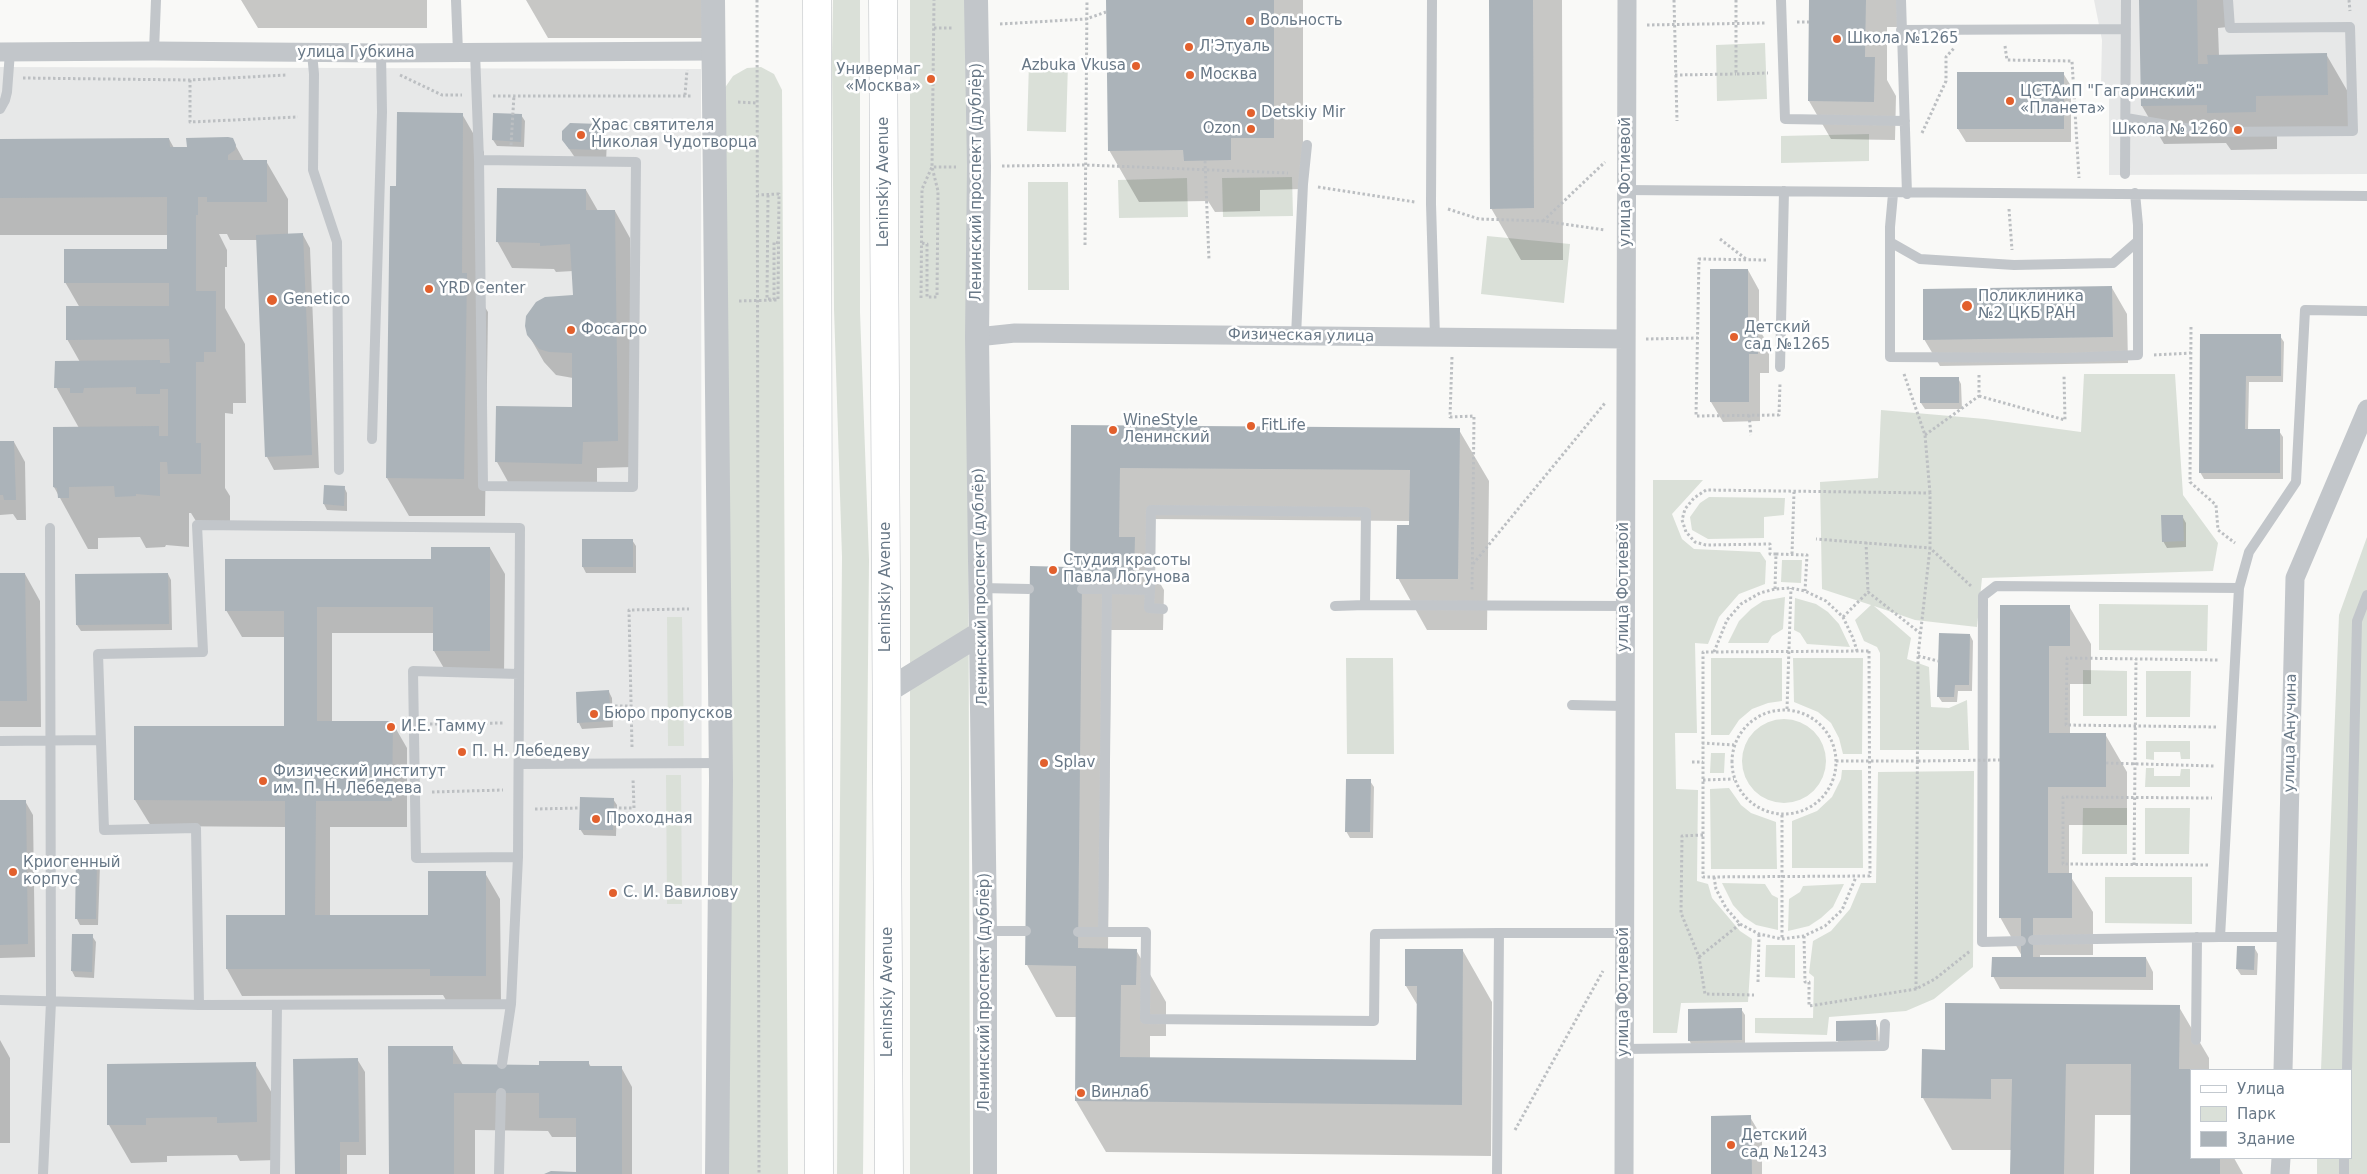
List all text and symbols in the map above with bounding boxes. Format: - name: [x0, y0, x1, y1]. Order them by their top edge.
- place label: Вольность: [1260, 12, 1343, 30]
- marker: Вольность: [1244, 15, 1256, 27]
- place label: Школа №1265: [1847, 30, 1959, 48]
- marker: Школа №1265: [1831, 33, 1843, 45]
- place label: Л'Этуаль: [1199, 38, 1270, 56]
- marker: Л'Этуаль: [1183, 41, 1195, 53]
- street label: улица Губкина: [297, 44, 415, 62]
- place label: Azbuka Vkusa: [1021, 57, 1126, 75]
- marker: Azbuka Vkusa: [1130, 60, 1142, 72]
- place label: Универмаг «Москва»: [836, 61, 921, 96]
- street label: Ленинский проспект (дублёр): [968, 63, 986, 301]
- place label: Москва: [1200, 66, 1257, 84]
- marker: Москва: [1184, 69, 1196, 81]
- marker: Универмаг «Москва»: [925, 73, 937, 85]
- place label: ЦСТАиП "Гагаринский" «Планета»: [2020, 83, 2202, 118]
- marker: ЦСТАиП "Гагаринский" «Планета»: [2004, 95, 2016, 107]
- place label: Detskiy Mir: [1261, 104, 1345, 122]
- marker: Detskiy Mir: [1245, 107, 1257, 119]
- place label: Храс святителя Николая Чудотворца: [591, 117, 757, 152]
- street label: Leninskiy Avenue: [875, 117, 893, 247]
- street label: улица Фотиевой: [1617, 117, 1635, 247]
- place label: Ozon: [1203, 120, 1241, 138]
- place label: Школа № 1260: [2112, 121, 2228, 139]
- marker: Ozon: [1245, 123, 1257, 135]
- marker: Школа № 1260: [2232, 124, 2244, 136]
- marker: Храс святителя Николая Чудотворца: [575, 129, 587, 141]
- place label: YRD Center: [439, 280, 525, 298]
- marker: YRD Center: [423, 283, 435, 295]
- place label: Поликлиника №2 ЦКБ РАН: [1978, 288, 2084, 323]
- place label: Genetico: [283, 291, 350, 309]
- marker: Genetico: [265, 293, 279, 307]
- marker: Поликлиника №2 ЦКБ РАН: [1960, 299, 1974, 313]
- place label: Детский сад №1265: [1744, 319, 1830, 354]
- place label: Фосагро: [581, 321, 647, 339]
- marker: Фосагро: [565, 324, 577, 336]
- street label: Физическая улица: [1228, 326, 1374, 346]
- marker: Детский сад №1265: [1728, 331, 1740, 343]
- place label: WineStyle Ленинский: [1123, 412, 1210, 447]
- place label: FitLife: [1261, 417, 1306, 435]
- marker: FitLife: [1245, 420, 1257, 432]
- marker: WineStyle Ленинский: [1107, 424, 1119, 436]
- street label: Ленинский проспект (дублёр): [970, 468, 992, 706]
- street label: Leninskiy Avenue: [877, 522, 895, 652]
- street label: улица Фотиевой: [1615, 522, 1633, 652]
- place label: Студия красоты Павла Логунова: [1063, 552, 1191, 587]
- marker: Студия красоты Павла Логунова: [1047, 564, 1059, 576]
- street label: улица Анучина: [2281, 673, 2301, 793]
- place label: Бюро пропусков: [604, 705, 733, 723]
- marker: Бюро пропусков: [588, 708, 600, 720]
- place label: И.Е. Тамму: [401, 718, 486, 736]
- marker: И.Е. Тамму: [385, 721, 397, 733]
- place label: П. Н. Лебедеву: [472, 743, 590, 761]
- marker: П. Н. Лебедеву: [456, 746, 468, 758]
- place label: Splav: [1054, 754, 1095, 772]
- marker: Splav: [1038, 757, 1050, 769]
- place label: Физический институт им. П. Н. Лебедева: [273, 763, 446, 798]
- marker: Физический институт им. П. Н. Лебедева: [257, 775, 269, 787]
- place label: Проходная: [606, 810, 692, 828]
- marker: Проходная: [590, 813, 602, 825]
- place label: Криогенный корпус: [23, 854, 120, 889]
- marker: Криогенный корпус: [7, 866, 19, 878]
- street label: Ленинский проспект (дублёр): [976, 873, 994, 1111]
- place label: С. И. Вавилову: [623, 884, 738, 902]
- marker: С. И. Вавилову: [607, 887, 619, 899]
- street label: Leninskiy Avenue: [879, 927, 897, 1057]
- street label: улица Фотиевой: [1615, 927, 1633, 1057]
- legend: [2190, 1069, 2352, 1159]
- text: Улица: [2237, 1080, 2285, 1098]
- place label: Винлаб: [1091, 1084, 1149, 1102]
- marker: Винлаб: [1075, 1087, 1087, 1099]
- text: Парк: [2237, 1105, 2276, 1123]
- place label: Детский сад №1243: [1741, 1127, 1827, 1162]
- text: Здание: [2237, 1130, 2295, 1148]
- marker: Детский сад №1243: [1725, 1139, 1737, 1151]

